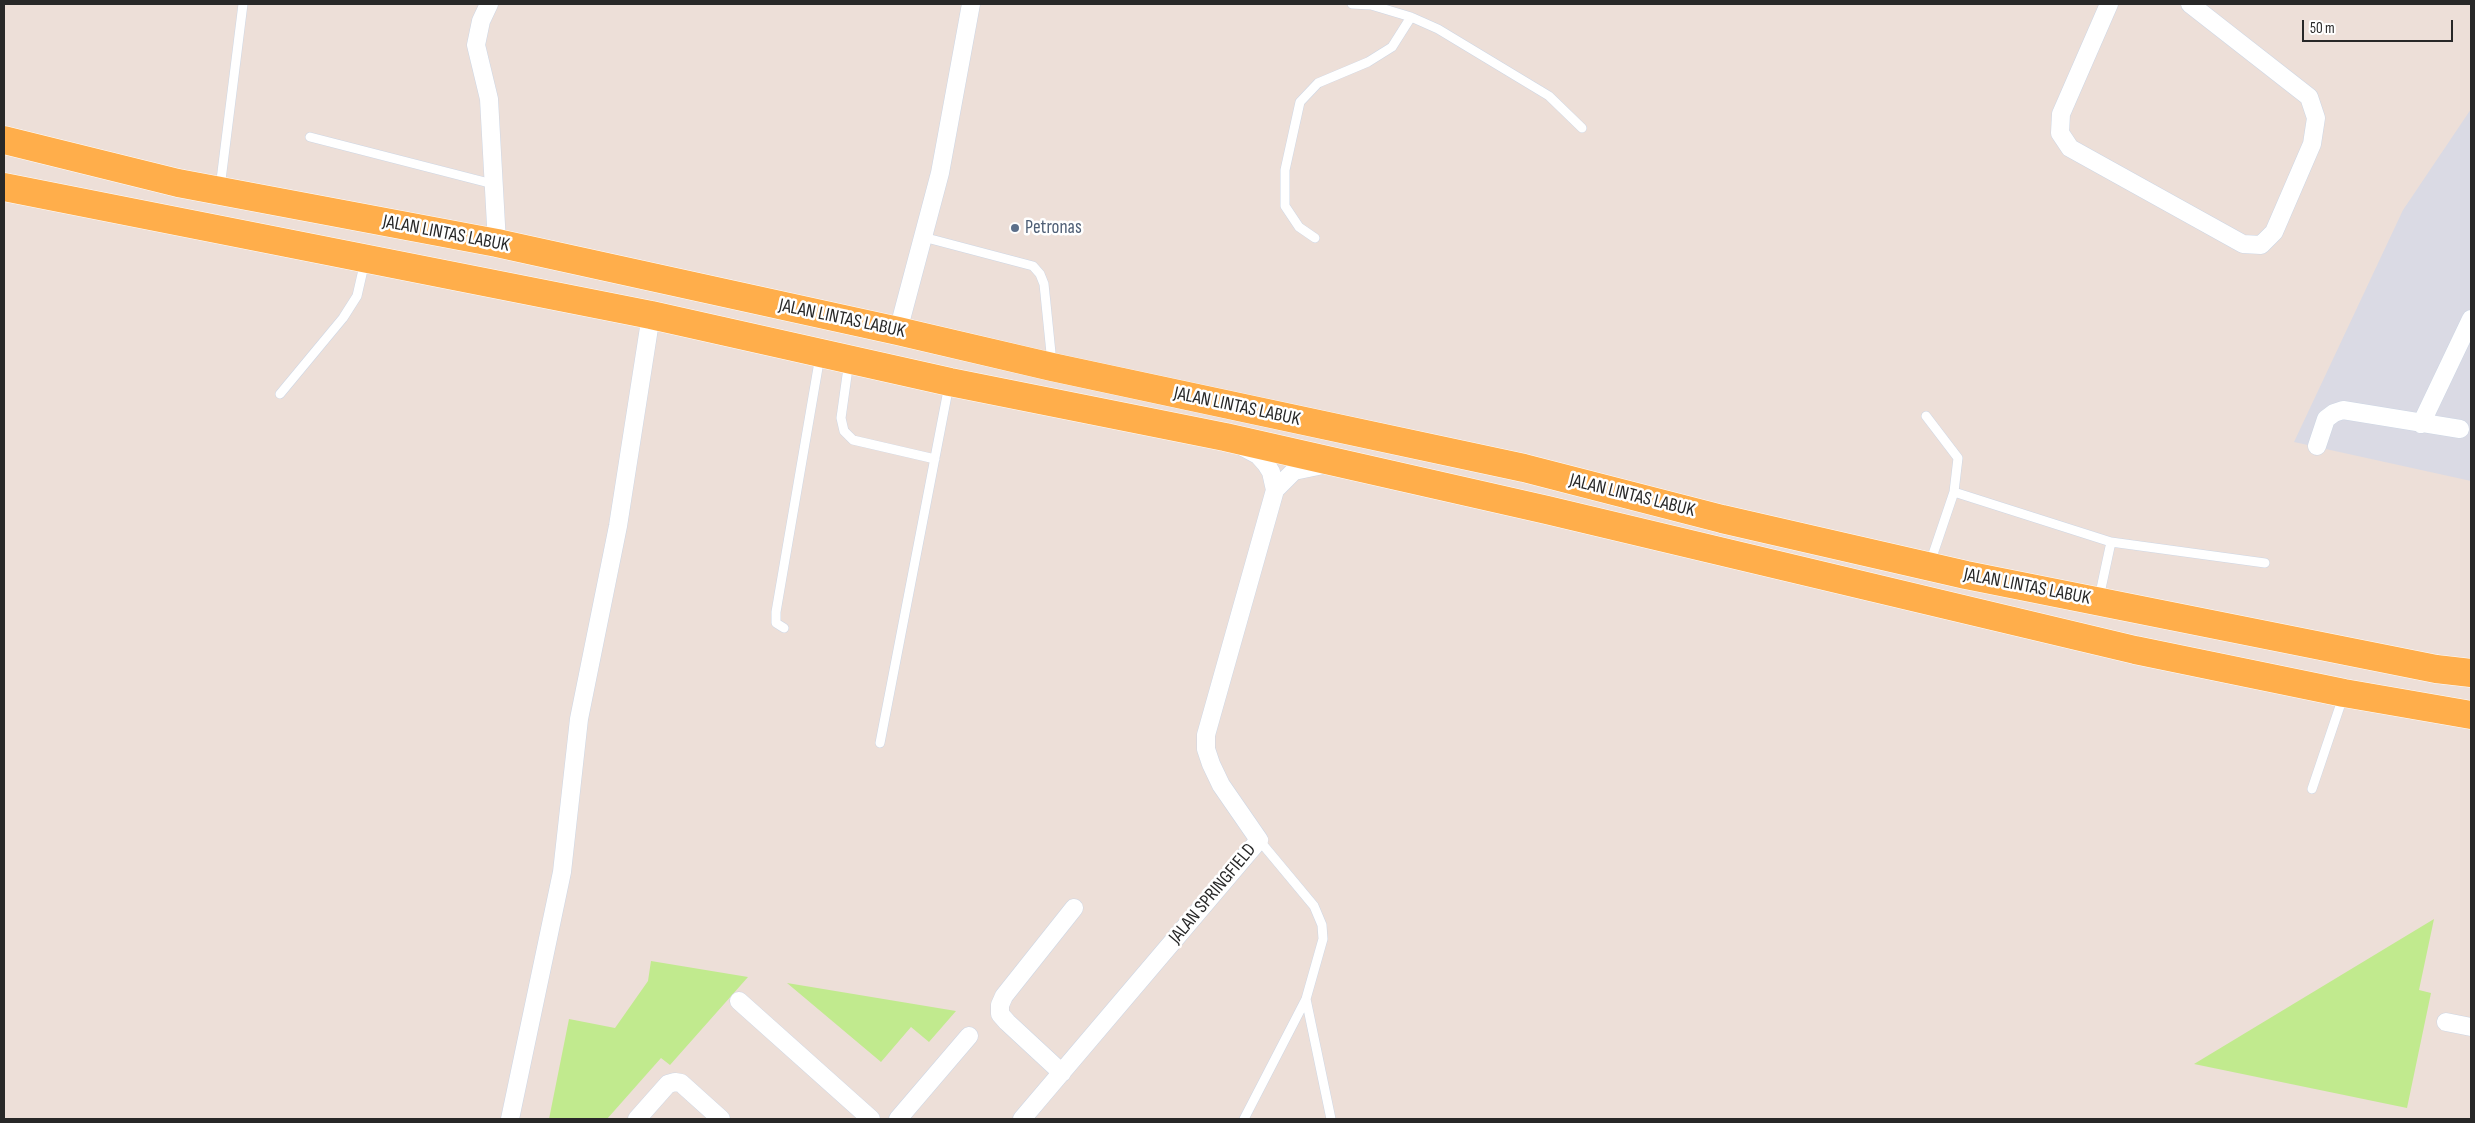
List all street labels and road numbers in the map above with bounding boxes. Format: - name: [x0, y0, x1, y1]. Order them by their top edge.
- street label: JALAN LINTAS LABUK: [381, 211, 511, 257]
- street label: JALAN LINTAS LABUK: [777, 294, 907, 344]
- street label: JALAN LINTAS LABUK: [1172, 382, 1302, 432]
- street label: JALAN LINTAS LABUK: [1567, 469, 1697, 523]
- street label: JALAN LINTAS LABUK: [1962, 564, 2092, 610]
- street label: JALAN SPRINGFIELD: [1165, 839, 1261, 949]

